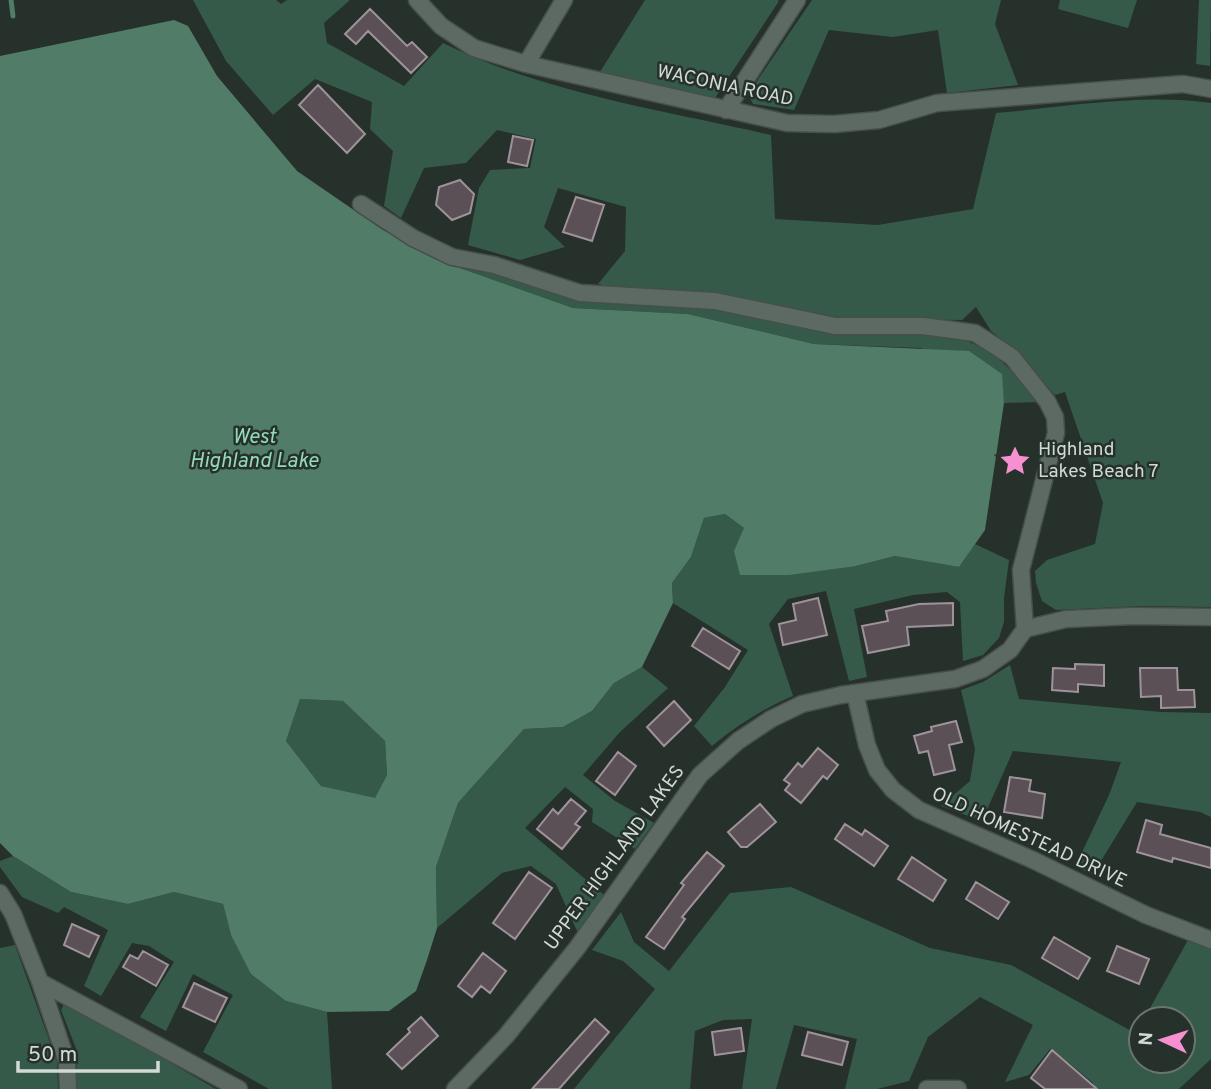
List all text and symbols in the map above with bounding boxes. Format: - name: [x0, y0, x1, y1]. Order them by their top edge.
- street label: WACONIA ROAD: [655, 60, 795, 112]
- water label: West Highland Lake: [190, 424, 320, 475]
- place label: Highland Lakes Beach 7: [1038, 438, 1158, 484]
- place icon: Highland Lakes Beach 7: [998, 444, 1032, 478]
- street label: UPPER HIGHLAND LAKES: [540, 761, 690, 955]
- street label: OLD HOMESTEAD DRIVE: [927, 782, 1131, 894]
- north arrow: [1127, 1005, 1197, 1075]
- scale bar: [18, 1030, 158, 1074]
- text: N: [1135, 1031, 1159, 1047]
- text: 50 m: [28, 1042, 77, 1069]

